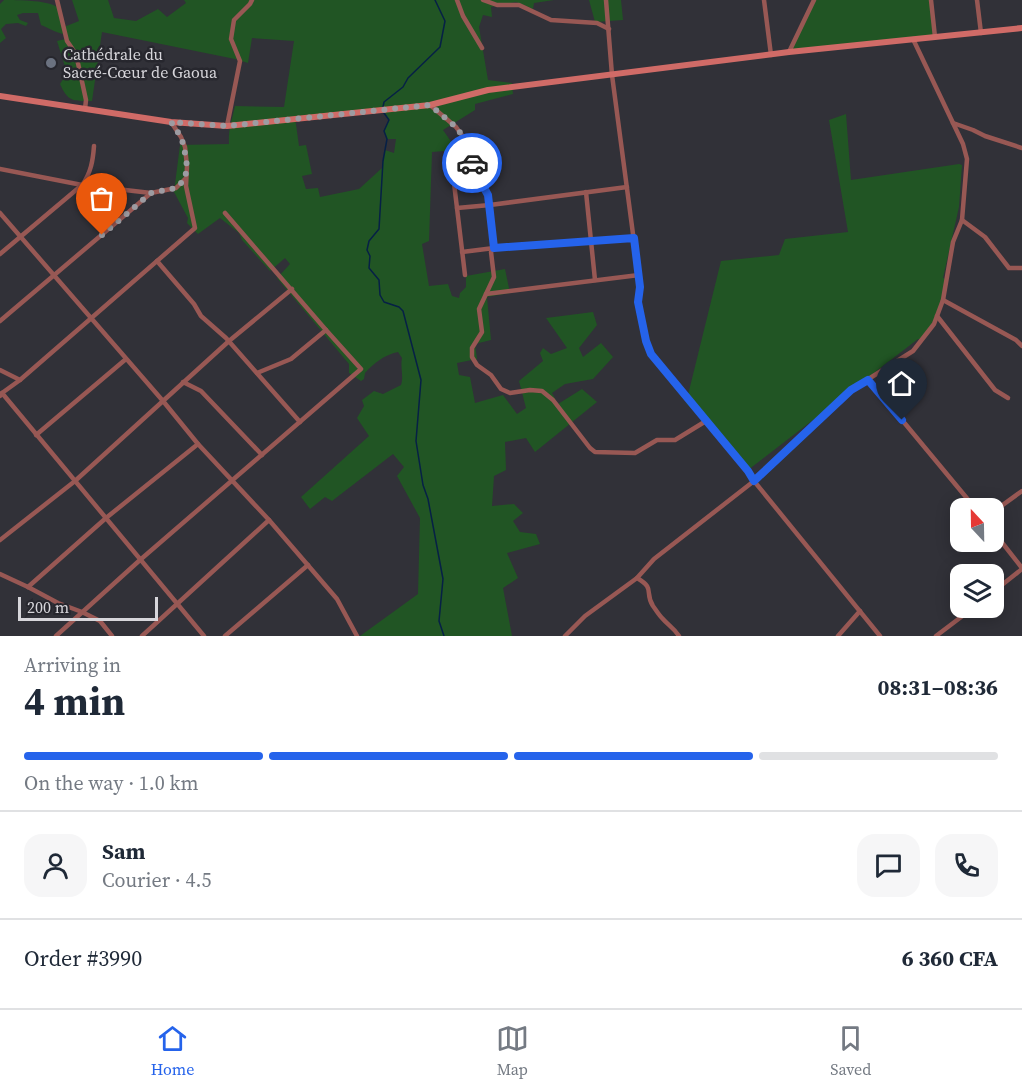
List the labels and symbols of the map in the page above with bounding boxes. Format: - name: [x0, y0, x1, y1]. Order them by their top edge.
- place label: Cathédrale du Sacré-Cœur de Gaoua: [63, 43, 218, 83]
- marker: Cathédrale du Sacré-Cœur de Gaoua: [44, 56, 58, 70]
- courier: [442, 133, 502, 193]
- pin: [76, 173, 127, 235]
- pin: [876, 358, 927, 420]
- north arrow: [950, 498, 1004, 552]
- scale bar: [18, 594, 158, 622]

